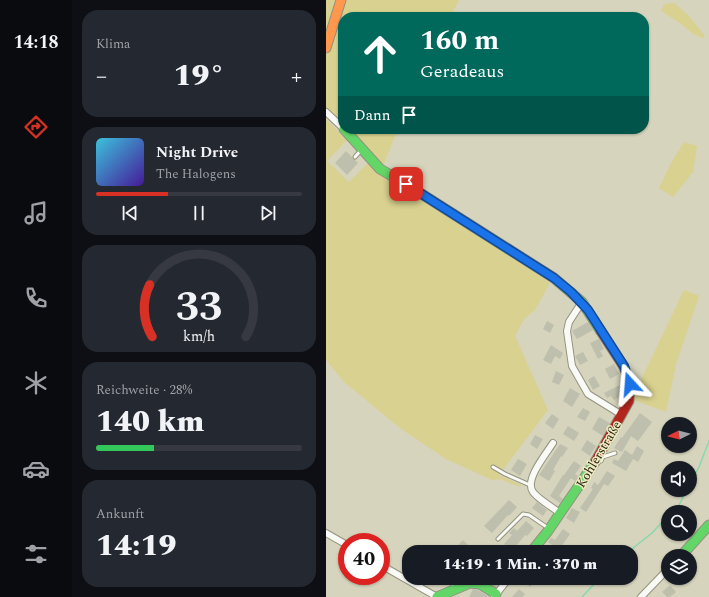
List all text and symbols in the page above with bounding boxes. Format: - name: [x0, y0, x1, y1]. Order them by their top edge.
- text: 160 m: [420, 19, 499, 62]
- icon: ahead: [354, 28, 406, 80]
- text: 14:18: [13, 29, 59, 56]
- text: Klima: [96, 34, 130, 54]
- text: 19°: [174, 53, 225, 99]
- text: Geradeaus: [420, 58, 504, 85]
- text: −: [96, 60, 107, 93]
- text: +: [291, 60, 302, 93]
- text: Dann: [354, 104, 390, 127]
- icon: arrive: [398, 104, 420, 126]
- icon: directions: [22, 113, 50, 141]
- text: Night Drive: [156, 141, 238, 164]
- text: The Halogens: [156, 164, 236, 184]
- pin: [389, 167, 423, 201]
- icon: arrive: [395, 173, 417, 195]
- icon: music: [22, 199, 50, 227]
- icon: previous: [119, 202, 141, 224]
- icon: pause: [188, 202, 210, 224]
- icon: next: [257, 202, 279, 224]
- text: 33: [176, 275, 222, 338]
- icon: phone: [22, 284, 50, 312]
- text: km/h: [183, 325, 215, 347]
- position arrow: [609, 363, 651, 405]
- icon: climate: [22, 369, 50, 397]
- text: Reichweite · 28%: [96, 380, 192, 400]
- text: 140 km: [96, 399, 204, 445]
- street label: Kohlerstraße: [571, 417, 627, 492]
- north arrow: [661, 417, 697, 453]
- map controls: [661, 417, 697, 585]
- icon: car: [22, 455, 50, 483]
- button: sound: [661, 461, 697, 497]
- text: Ankunft: [96, 504, 144, 524]
- button: search: [661, 505, 697, 541]
- text: 14:19: [96, 523, 176, 569]
- speed limit sign: 40: [338, 533, 390, 585]
- icon: filters: [22, 540, 50, 568]
- button: layers: [661, 549, 697, 585]
- text: 14:19 · 1 Min. · 370 m: [443, 553, 597, 576]

